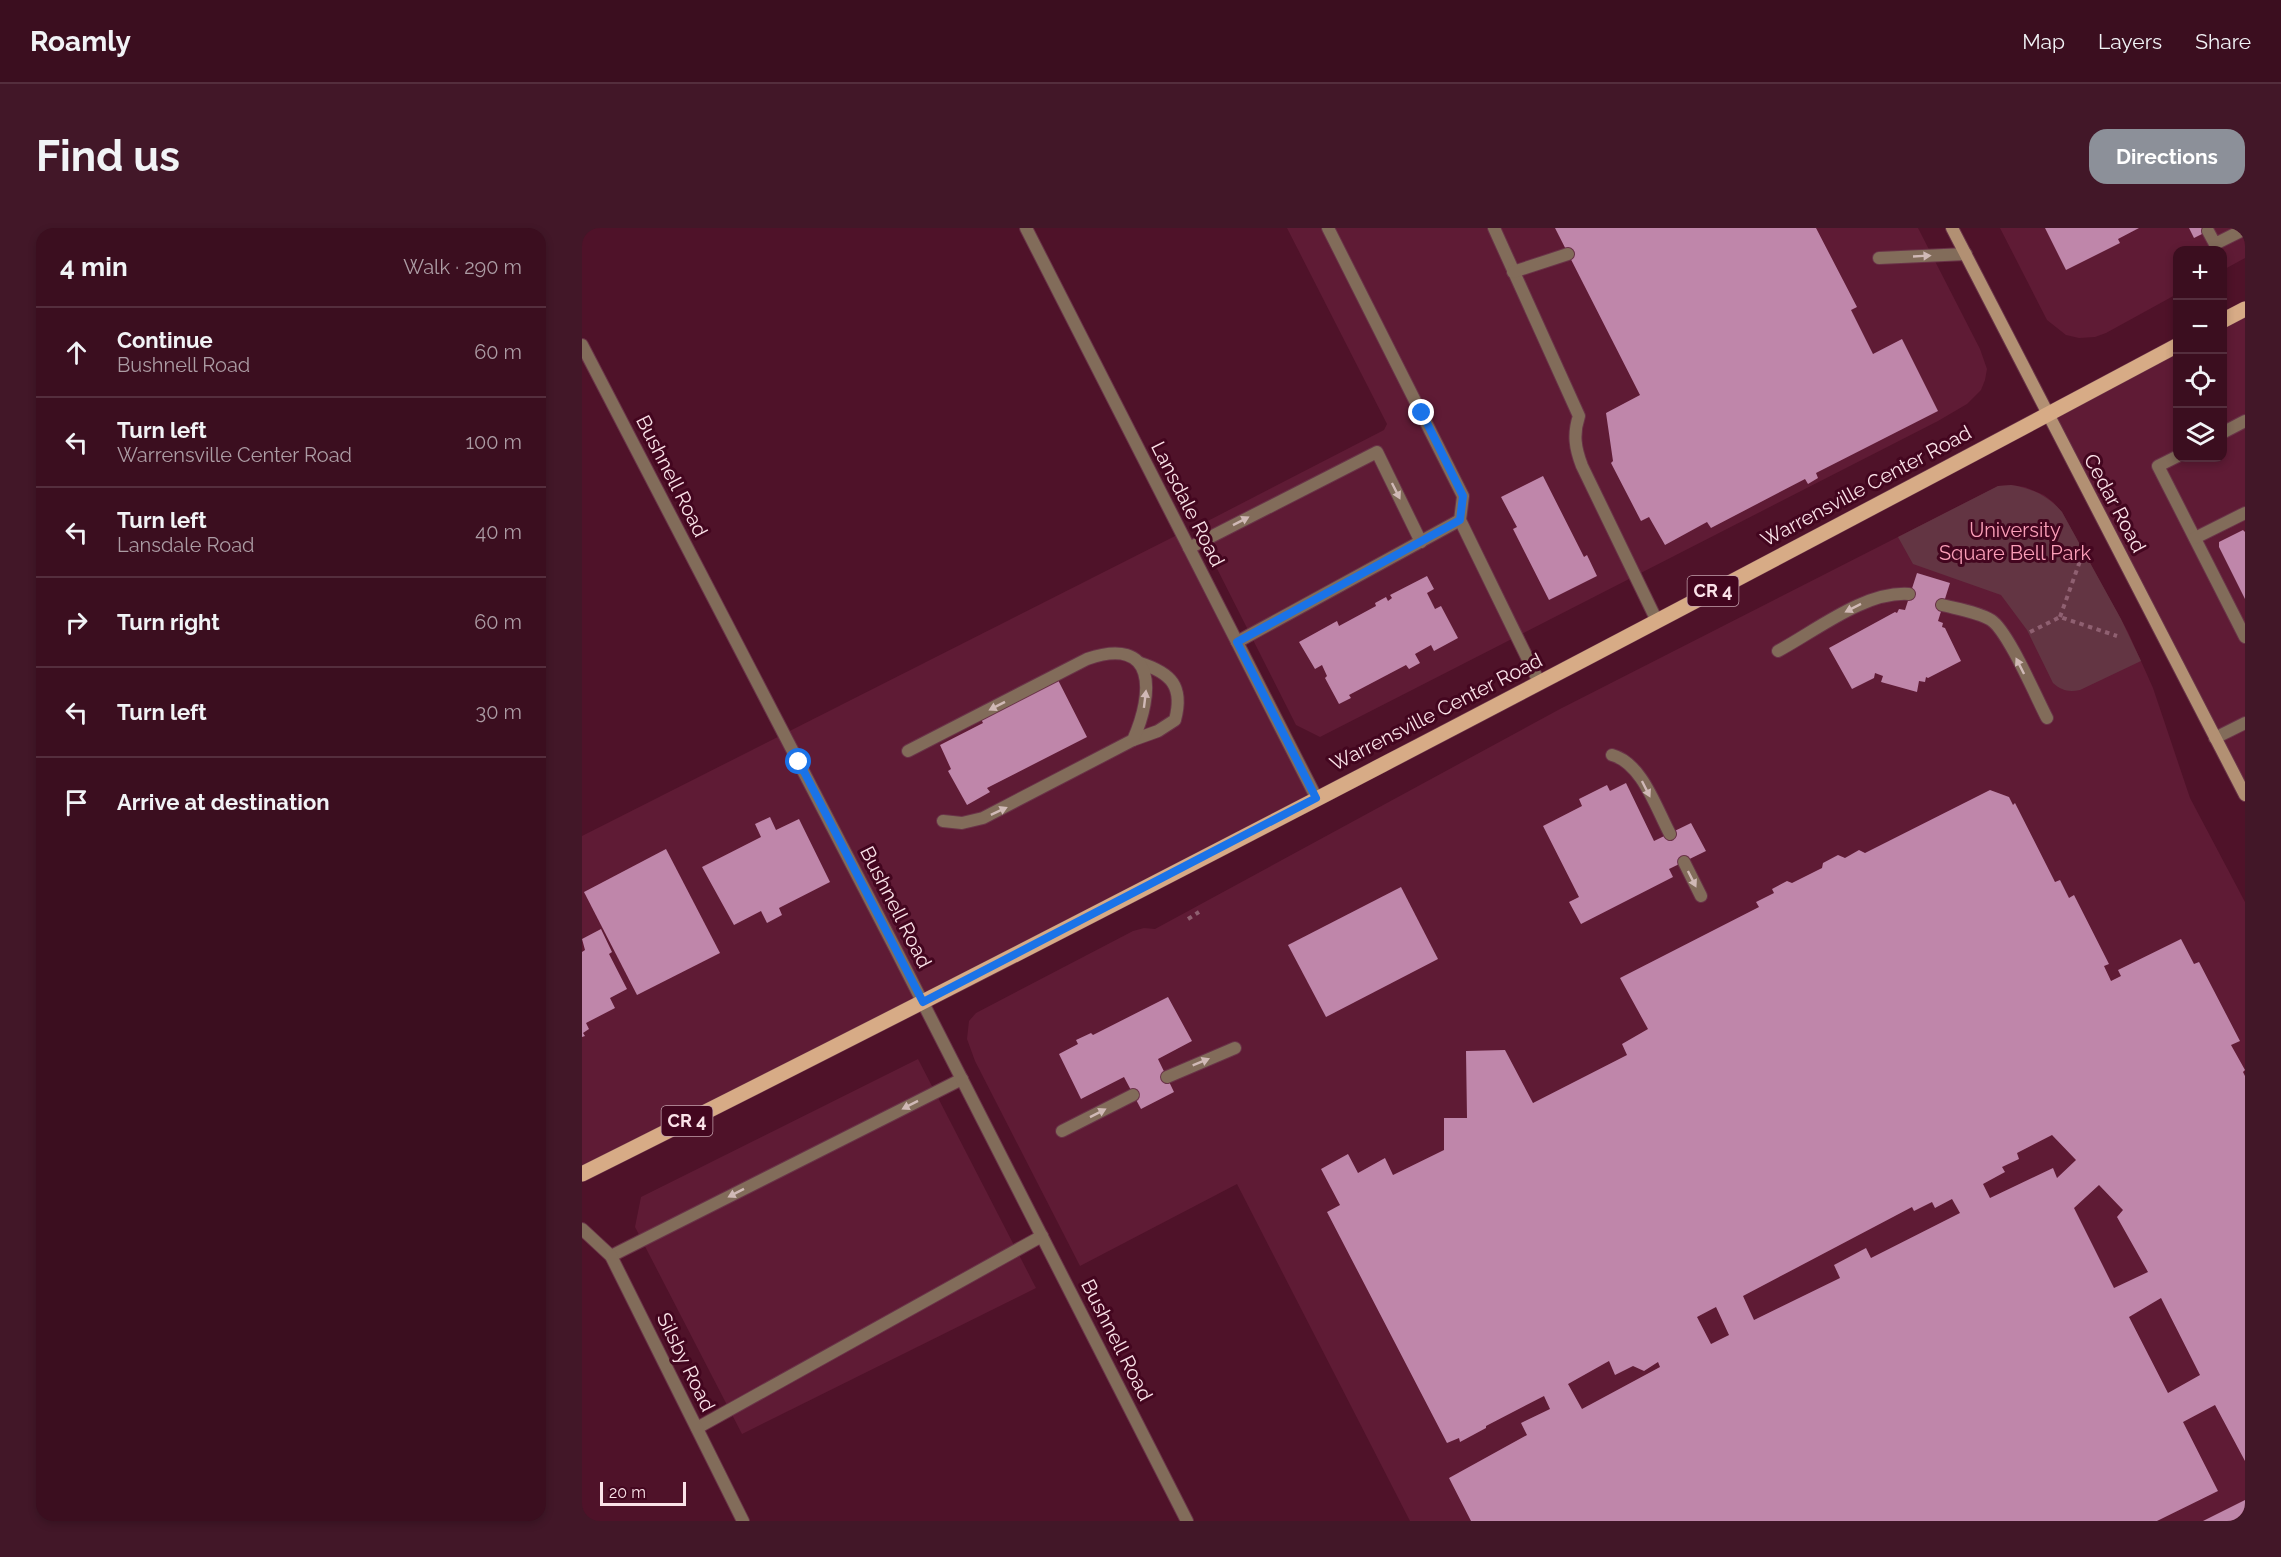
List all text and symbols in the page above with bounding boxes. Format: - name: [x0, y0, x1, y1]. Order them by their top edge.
- text: Roamly: [30, 25, 131, 58]
- text: Map: [2022, 29, 2065, 54]
- text: Layers: [2098, 29, 2162, 54]
- text: Share: [2195, 29, 2251, 54]
- button: Directions: [2089, 129, 2245, 184]
- text: Find us: [36, 132, 180, 181]
- map controls: [2173, 246, 2227, 462]
- button: +: [2173, 246, 2227, 300]
- text: 4 min: [60, 252, 128, 282]
- one-way arrow: [1913, 252, 1932, 261]
- text: Walk · 290 m: [403, 255, 522, 279]
- button: −: [2173, 300, 2227, 354]
- text: Continue: [117, 327, 213, 353]
- icon: ahead: [60, 336, 93, 369]
- text: 60 m: [474, 340, 522, 364]
- text: Bushnell Road: [117, 353, 250, 377]
- button: locate: [2173, 354, 2227, 408]
- route end: [1408, 399, 1434, 425]
- button: layers: [2173, 408, 2227, 462]
- street label: Bushnell Road: [631, 411, 713, 541]
- text: Turn left: [117, 417, 207, 443]
- street label: Warrensville Center Road: [1757, 420, 1975, 552]
- icon: left: [60, 426, 93, 459]
- text: 100 m: [465, 430, 522, 454]
- street label: Lansdale Road: [1146, 437, 1230, 571]
- text: Warrensville Center Road: [117, 443, 352, 467]
- street label: Cedar Road: [2079, 449, 2151, 557]
- one-way arrow: [1391, 482, 1401, 499]
- text: Turn left: [117, 507, 207, 533]
- icon: left: [60, 516, 93, 549]
- one-way arrow: [1232, 517, 1250, 527]
- park label: University Square Bell Park: [1939, 518, 2091, 565]
- text: 40 m: [475, 520, 522, 544]
- text: Lansdale Road: [117, 533, 254, 557]
- road number: CR 4: [1688, 576, 1738, 606]
- one-way arrow: [1845, 603, 1862, 613]
- icon: right: [60, 606, 93, 639]
- text: Turn right: [117, 609, 220, 635]
- text: 60 m: [474, 610, 522, 634]
- street label: Warrensville Center Road: [1326, 648, 1546, 776]
- one-way arrow: [2015, 657, 2025, 674]
- one-way arrow: [1140, 689, 1150, 708]
- icon: left: [60, 696, 93, 729]
- text: Turn left: [117, 699, 207, 725]
- text: 30 m: [476, 700, 522, 724]
- one-way arrow: [989, 701, 1006, 710]
- route start: [785, 748, 811, 774]
- one-way arrow: [1641, 780, 1651, 797]
- icon: arrive: [60, 786, 93, 819]
- text: Arrive at destination: [117, 789, 330, 815]
- one-way arrow: [990, 806, 1007, 815]
- street label: Bushnell Road: [855, 842, 937, 972]
- one-way arrow: [1687, 871, 1697, 888]
- one-way arrow: [1192, 1057, 1210, 1066]
- one-way arrow: [901, 1100, 919, 1110]
- road number: CR 4: [662, 1106, 712, 1136]
- one-way arrow: [1089, 1108, 1106, 1117]
- one-way arrow: [727, 1188, 744, 1198]
- street label: Bushnell Road: [1076, 1275, 1158, 1405]
- street label: Silsby Road: [652, 1309, 720, 1415]
- scale bar: [600, 1479, 686, 1506]
- text: 20 m: [609, 1483, 646, 1502]

